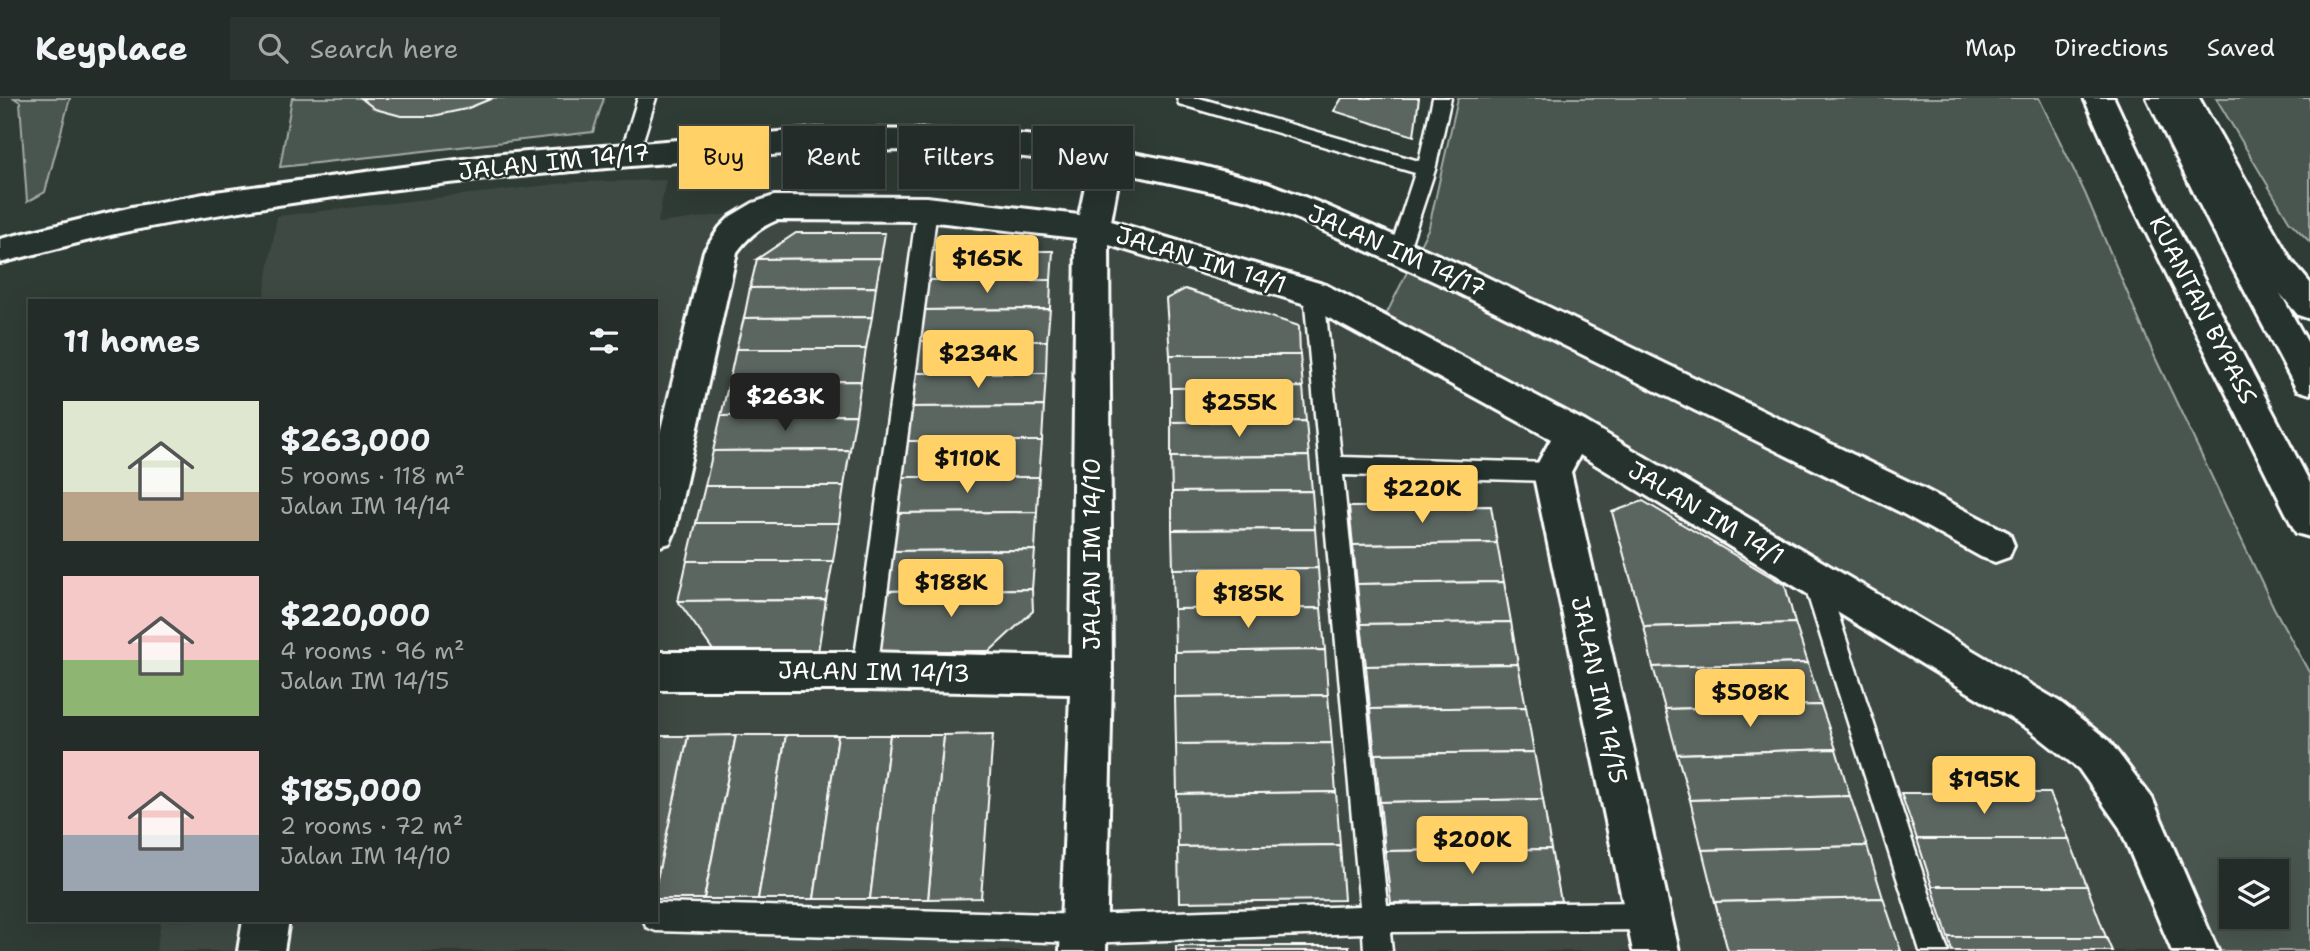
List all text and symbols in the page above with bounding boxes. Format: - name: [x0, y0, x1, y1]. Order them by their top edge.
- search box: [230, 17, 720, 80]
- text: Keyplace: [35, 26, 188, 71]
- icon: search: [254, 29, 292, 67]
- text: Search here: [310, 31, 458, 66]
- text: Map: [1965, 32, 2016, 64]
- text: Directions: [2054, 32, 2169, 64]
- text: Saved: [2207, 32, 2275, 64]
- chip: Buy: [679, 126, 769, 189]
- chip: Rent: [783, 126, 885, 189]
- chip: Filters: [899, 126, 1019, 189]
- chip: New: [1033, 126, 1133, 189]
- street label: JALAN IM 14/17: [457, 136, 651, 188]
- street label: JALAN IM 14/17: [1303, 197, 1491, 305]
- street label: KUANTAN BYPASS: [2142, 210, 2264, 410]
- street label: JALAN IM 14/1: [1112, 219, 1290, 301]
- pin: $165K: [938, 236, 1036, 295]
- text: $165K: [952, 243, 1022, 273]
- text: 11 homes: [63, 321, 200, 362]
- icon: filters: [585, 322, 623, 360]
- pin: $234K: [929, 330, 1027, 390]
- text: $234K: [939, 338, 1017, 368]
- pin: $263K: [736, 374, 834, 433]
- pin: $255K: [1190, 380, 1288, 439]
- text: $263K: [746, 381, 824, 411]
- text: $255K: [1201, 387, 1277, 417]
- text: $263,000: [280, 420, 431, 461]
- icon: home: [119, 429, 203, 513]
- pin: $110K: [918, 436, 1016, 495]
- text: $110K: [934, 443, 1000, 473]
- street label: JALAN IM 14/1: [1622, 454, 1790, 572]
- street label: JALAN IM 14/10: [1076, 458, 1108, 650]
- text: 5 rooms · 118 m²: [280, 461, 465, 491]
- pin: $220K: [1373, 466, 1471, 525]
- text: $220K: [1383, 473, 1461, 503]
- text: Jalan IM 14/14: [280, 491, 451, 521]
- pin: $188K: [902, 560, 1000, 619]
- text: $188K: [914, 567, 988, 597]
- pin: $185K: [1199, 570, 1297, 630]
- text: $185K: [1212, 578, 1284, 608]
- street label: JALAN IM 14/15: [1564, 593, 1634, 787]
- text: $220,000: [280, 595, 430, 636]
- icon: home: [119, 604, 203, 688]
- text: 4 rooms · 96 m²: [280, 636, 465, 666]
- street label: JALAN IM 14/13: [778, 654, 970, 690]
- text: Jalan IM 14/15: [280, 666, 449, 696]
- pin: $508K: [1701, 670, 1799, 729]
- text: $508K: [1711, 677, 1789, 707]
- pin: $195K: [1935, 756, 2033, 816]
- text: $195K: [1948, 764, 2020, 794]
- text: $185,000: [280, 770, 422, 811]
- icon: home: [119, 779, 203, 863]
- text: 2 rooms · 72 m²: [280, 811, 463, 841]
- pin: $200K: [1423, 816, 1521, 876]
- text: $200K: [1433, 824, 1511, 854]
- text: Jalan IM 14/10: [280, 841, 451, 871]
- map controls: [2219, 859, 2289, 929]
- button: layers: [2219, 859, 2289, 929]

